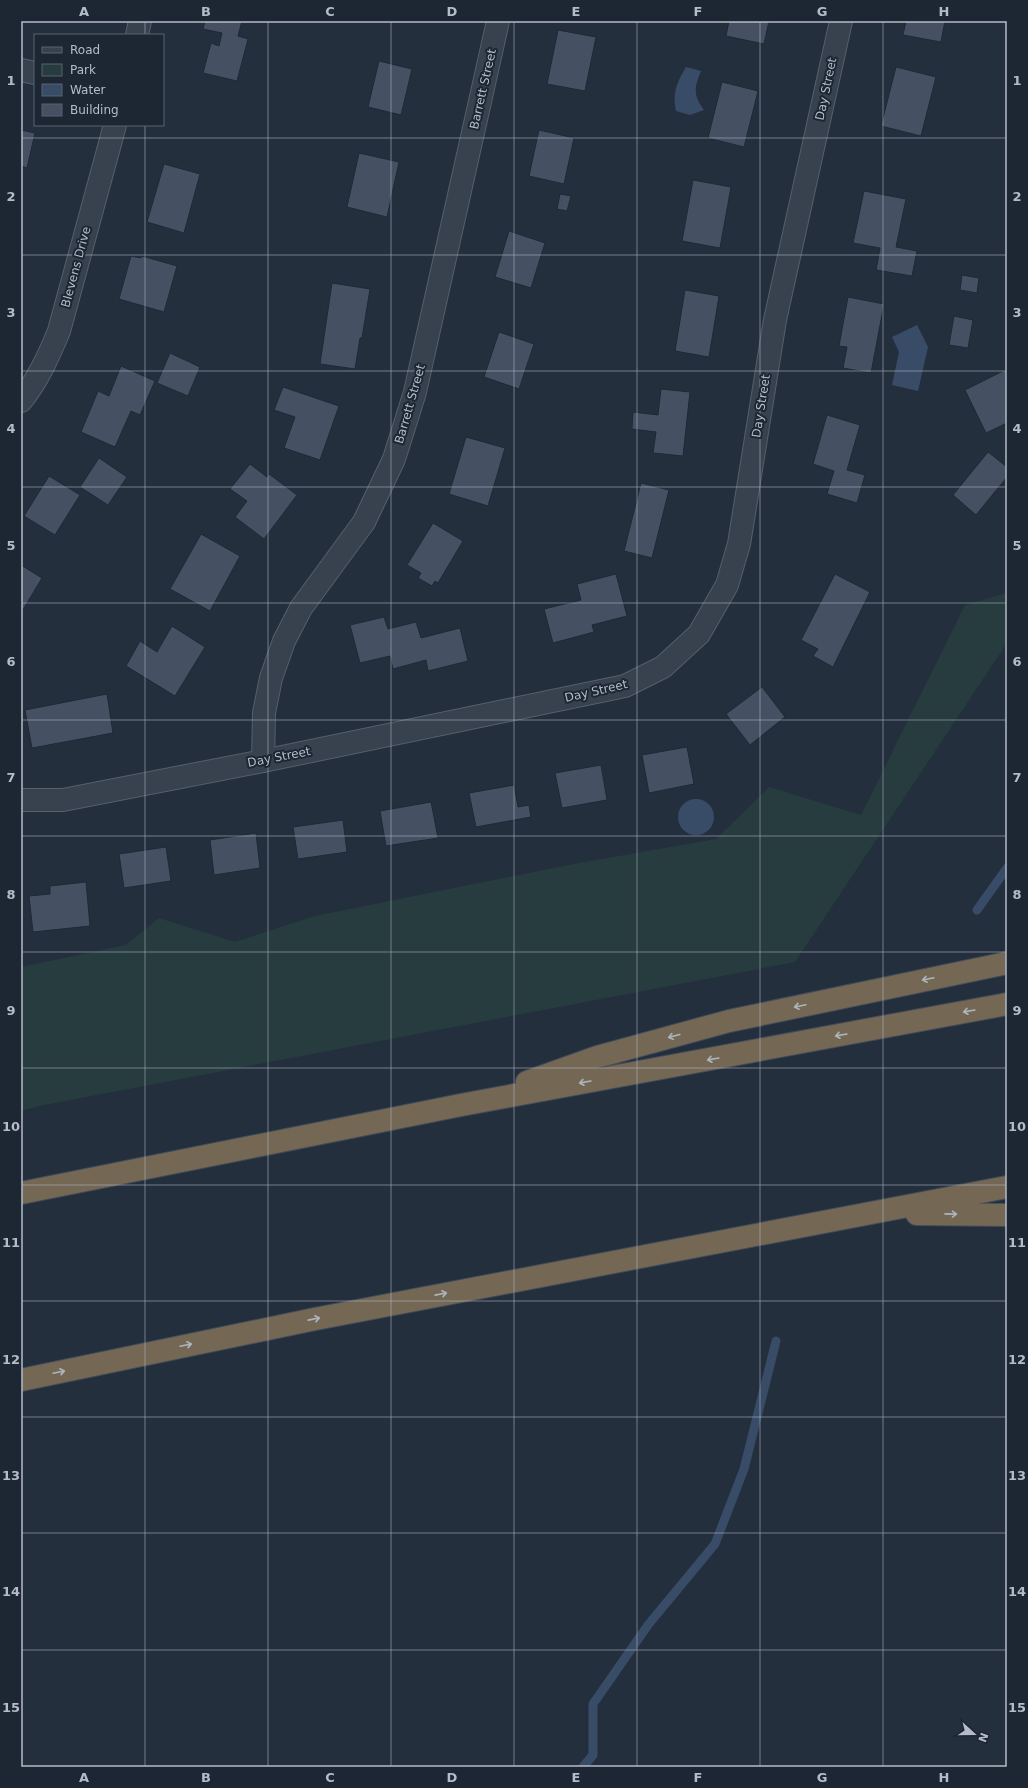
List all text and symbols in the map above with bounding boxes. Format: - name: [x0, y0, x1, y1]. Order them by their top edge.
- text: A: [79, 4, 89, 19]
- text: B: [201, 4, 211, 19]
- text: C: [325, 4, 335, 19]
- text: D: [447, 4, 458, 19]
- text: E: [572, 4, 580, 19]
- text: F: [694, 4, 702, 19]
- text: G: [817, 4, 827, 19]
- text: H: [939, 4, 949, 19]
- legend: [34, 34, 164, 126]
- text: Road: [70, 43, 100, 57]
- street label: Barrett Street: [467, 47, 499, 131]
- street label: Day Street: [813, 56, 840, 122]
- text: Park: [70, 63, 96, 77]
- text: 1: [6, 73, 16, 88]
- text: 1: [1012, 73, 1022, 88]
- text: Water: [70, 83, 106, 97]
- text: Building: [70, 103, 119, 117]
- text: 2: [6, 189, 16, 204]
- text: 2: [1012, 189, 1022, 204]
- street label: Blevens Drive: [58, 225, 94, 309]
- text: 3: [6, 305, 16, 320]
- text: 3: [1012, 305, 1022, 320]
- street label: Barrett Street: [392, 362, 428, 445]
- street label: Day Street: [749, 373, 773, 439]
- text: 4: [6, 421, 16, 436]
- text: 4: [1012, 421, 1022, 436]
- text: 5: [6, 538, 16, 553]
- text: 5: [1012, 538, 1022, 553]
- text: 6: [6, 654, 16, 669]
- text: 6: [1012, 654, 1022, 669]
- street label: Day Street: [563, 677, 629, 705]
- street label: Day Street: [246, 744, 312, 770]
- text: 7: [6, 770, 16, 785]
- text: 7: [1012, 770, 1022, 785]
- text: 8: [6, 887, 16, 902]
- text: 8: [1012, 887, 1022, 902]
- one-way arrow: [922, 976, 935, 984]
- one-way arrow: [794, 1002, 807, 1010]
- text: 9: [6, 1003, 16, 1018]
- text: 9: [1012, 1003, 1022, 1018]
- one-way arrow: [963, 1008, 976, 1016]
- one-way arrow: [835, 1031, 848, 1039]
- one-way arrow: [668, 1033, 681, 1040]
- one-way arrow: [707, 1055, 720, 1063]
- one-way arrow: [579, 1079, 592, 1087]
- text: 10: [2, 1119, 20, 1134]
- text: 10: [1008, 1119, 1026, 1134]
- one-way arrow: [944, 1210, 957, 1218]
- text: 11: [2, 1235, 20, 1250]
- text: 11: [1008, 1235, 1026, 1250]
- one-way arrow: [434, 1290, 447, 1298]
- one-way arrow: [307, 1314, 320, 1322]
- one-way arrow: [180, 1341, 193, 1349]
- text: 12: [2, 1352, 20, 1367]
- text: 12: [1008, 1352, 1026, 1367]
- one-way arrow: [52, 1367, 65, 1375]
- text: 13: [2, 1468, 20, 1483]
- text: 13: [1008, 1468, 1026, 1483]
- text: 14: [2, 1584, 20, 1599]
- text: 14: [1008, 1584, 1026, 1599]
- text: 15: [2, 1700, 20, 1715]
- text: 15: [1008, 1700, 1026, 1715]
- north arrow: [954, 1714, 994, 1754]
- text: N: [975, 1731, 991, 1744]
- text: A: [79, 1770, 89, 1785]
- text: B: [201, 1770, 211, 1785]
- text: C: [325, 1770, 335, 1785]
- text: D: [447, 1770, 458, 1785]
- text: E: [572, 1770, 580, 1785]
- text: F: [694, 1770, 702, 1785]
- text: G: [817, 1770, 827, 1785]
- text: H: [939, 1770, 949, 1785]

